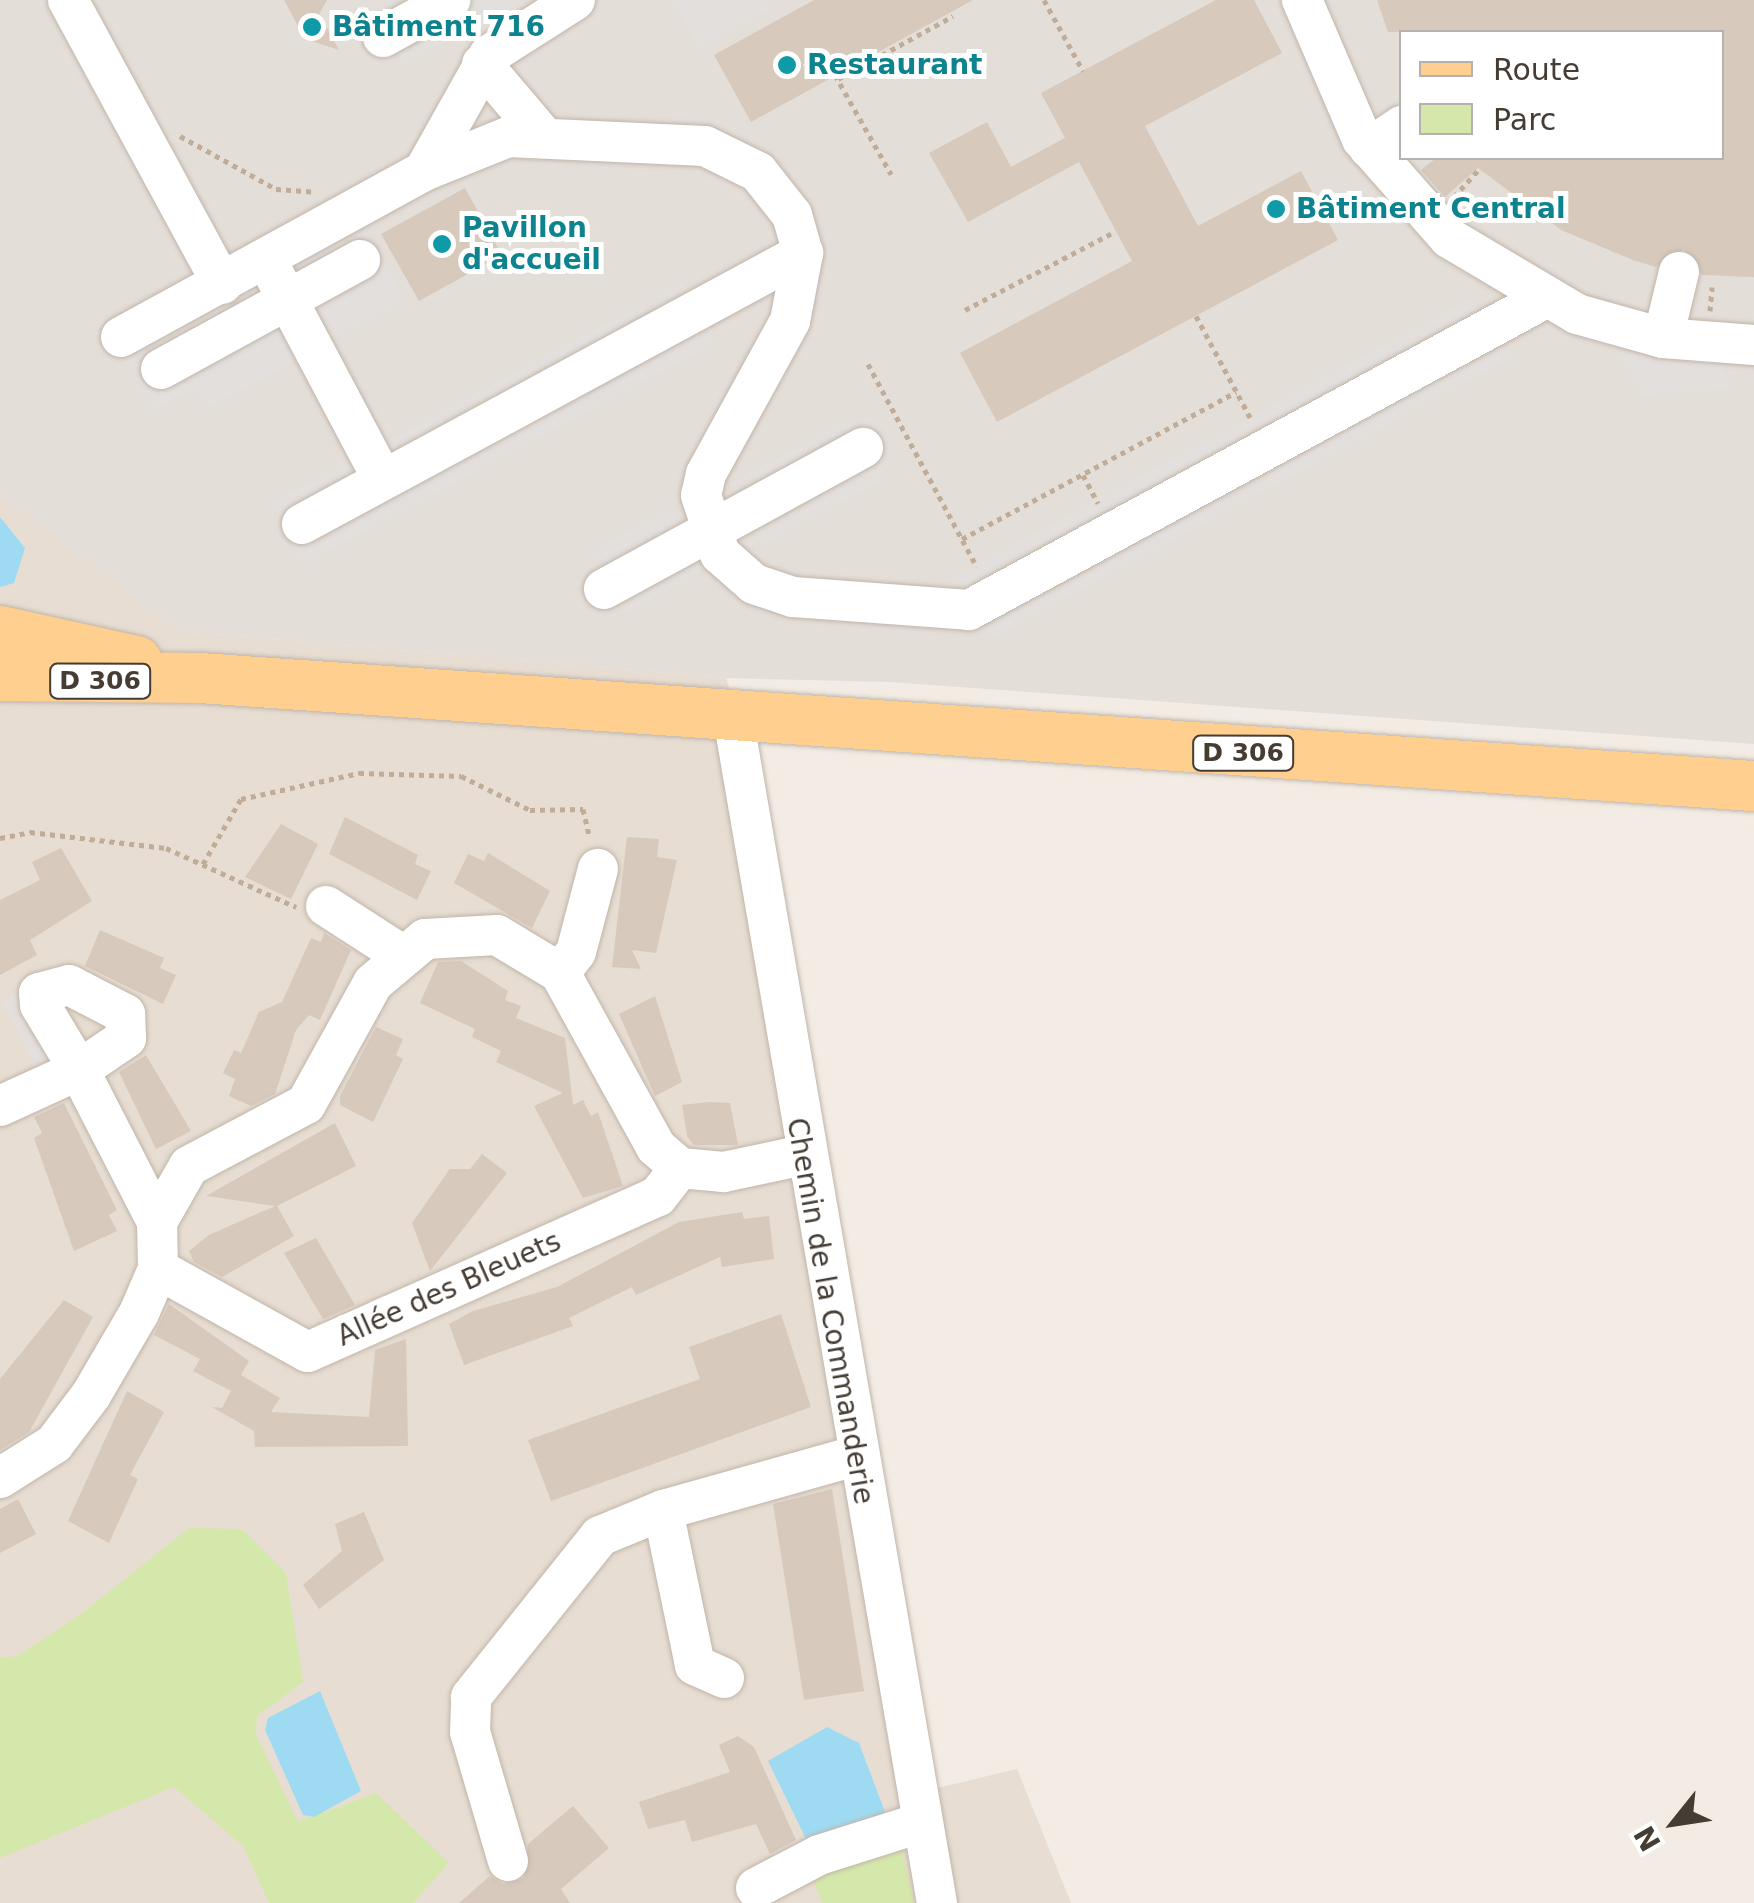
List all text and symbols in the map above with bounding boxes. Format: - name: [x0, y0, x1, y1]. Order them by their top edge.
- place label: Bâtiment 716: [332, 10, 545, 44]
- marker: Bâtiment 716: [301, 16, 323, 38]
- legend: [1399, 30, 1724, 160]
- place label: Restaurant: [807, 48, 982, 82]
- text: Route: [1493, 52, 1580, 87]
- marker: Restaurant: [776, 54, 798, 76]
- text: Parc: [1493, 102, 1556, 137]
- place label: Bâtiment Central: [1296, 192, 1566, 226]
- marker: Bâtiment Central: [1265, 198, 1287, 220]
- place label: Pavillon d'accueil: [462, 211, 601, 277]
- marker: Pavillon d'accueil: [431, 233, 453, 255]
- road number: D 306: [48, 661, 152, 701]
- road number: D 306: [1190, 733, 1296, 773]
- street label: Chemin de la Commanderie: [779, 1115, 881, 1507]
- street label: Allée des Bleuets: [332, 1225, 566, 1353]
- north arrow: [1624, 1773, 1724, 1873]
- text: N: [1627, 1820, 1668, 1857]

